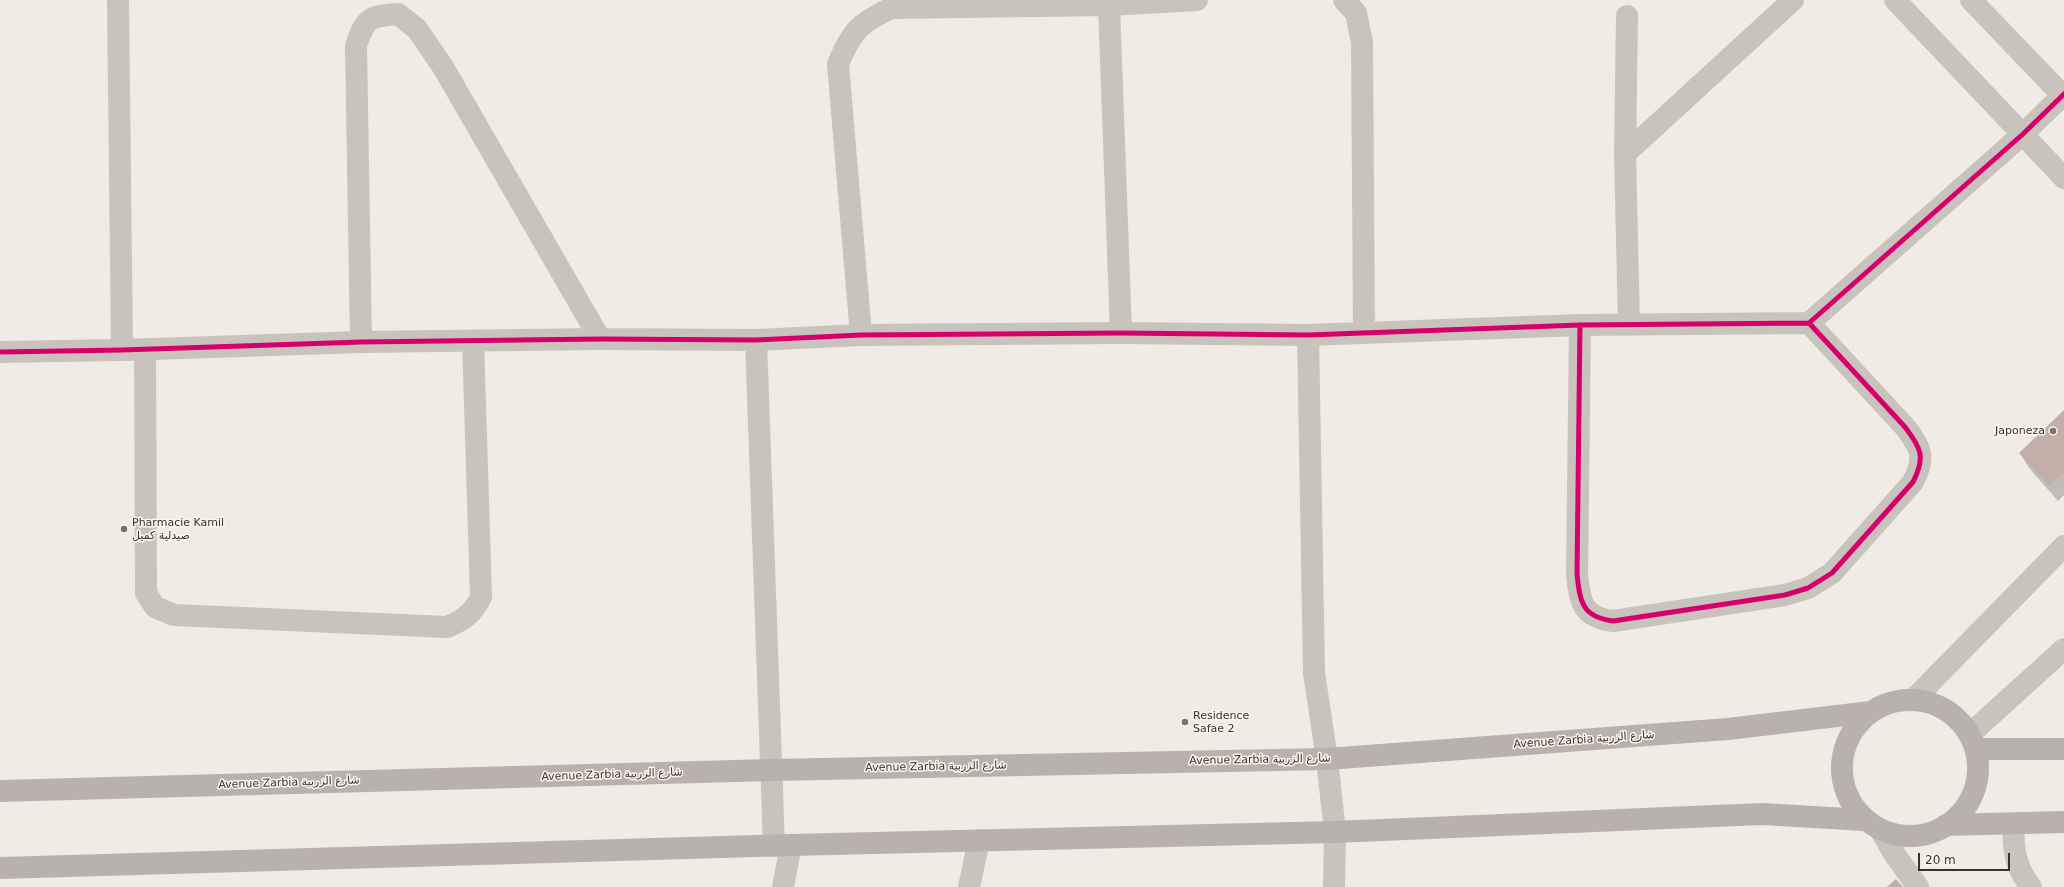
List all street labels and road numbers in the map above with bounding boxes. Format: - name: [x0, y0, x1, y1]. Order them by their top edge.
- street label: Avenue Zarbia شارع الزربية: [1513, 728, 1655, 752]
- street label: Avenue Zarbia شارع الزربية: [1189, 752, 1331, 768]
- street label: Avenue Zarbia شارع الزربية: [865, 759, 1007, 775]
- street label: Avenue Zarbia شارع الزربية: [541, 766, 683, 784]
- street label: Avenue Zarbia شارع الزربية: [218, 774, 360, 792]

